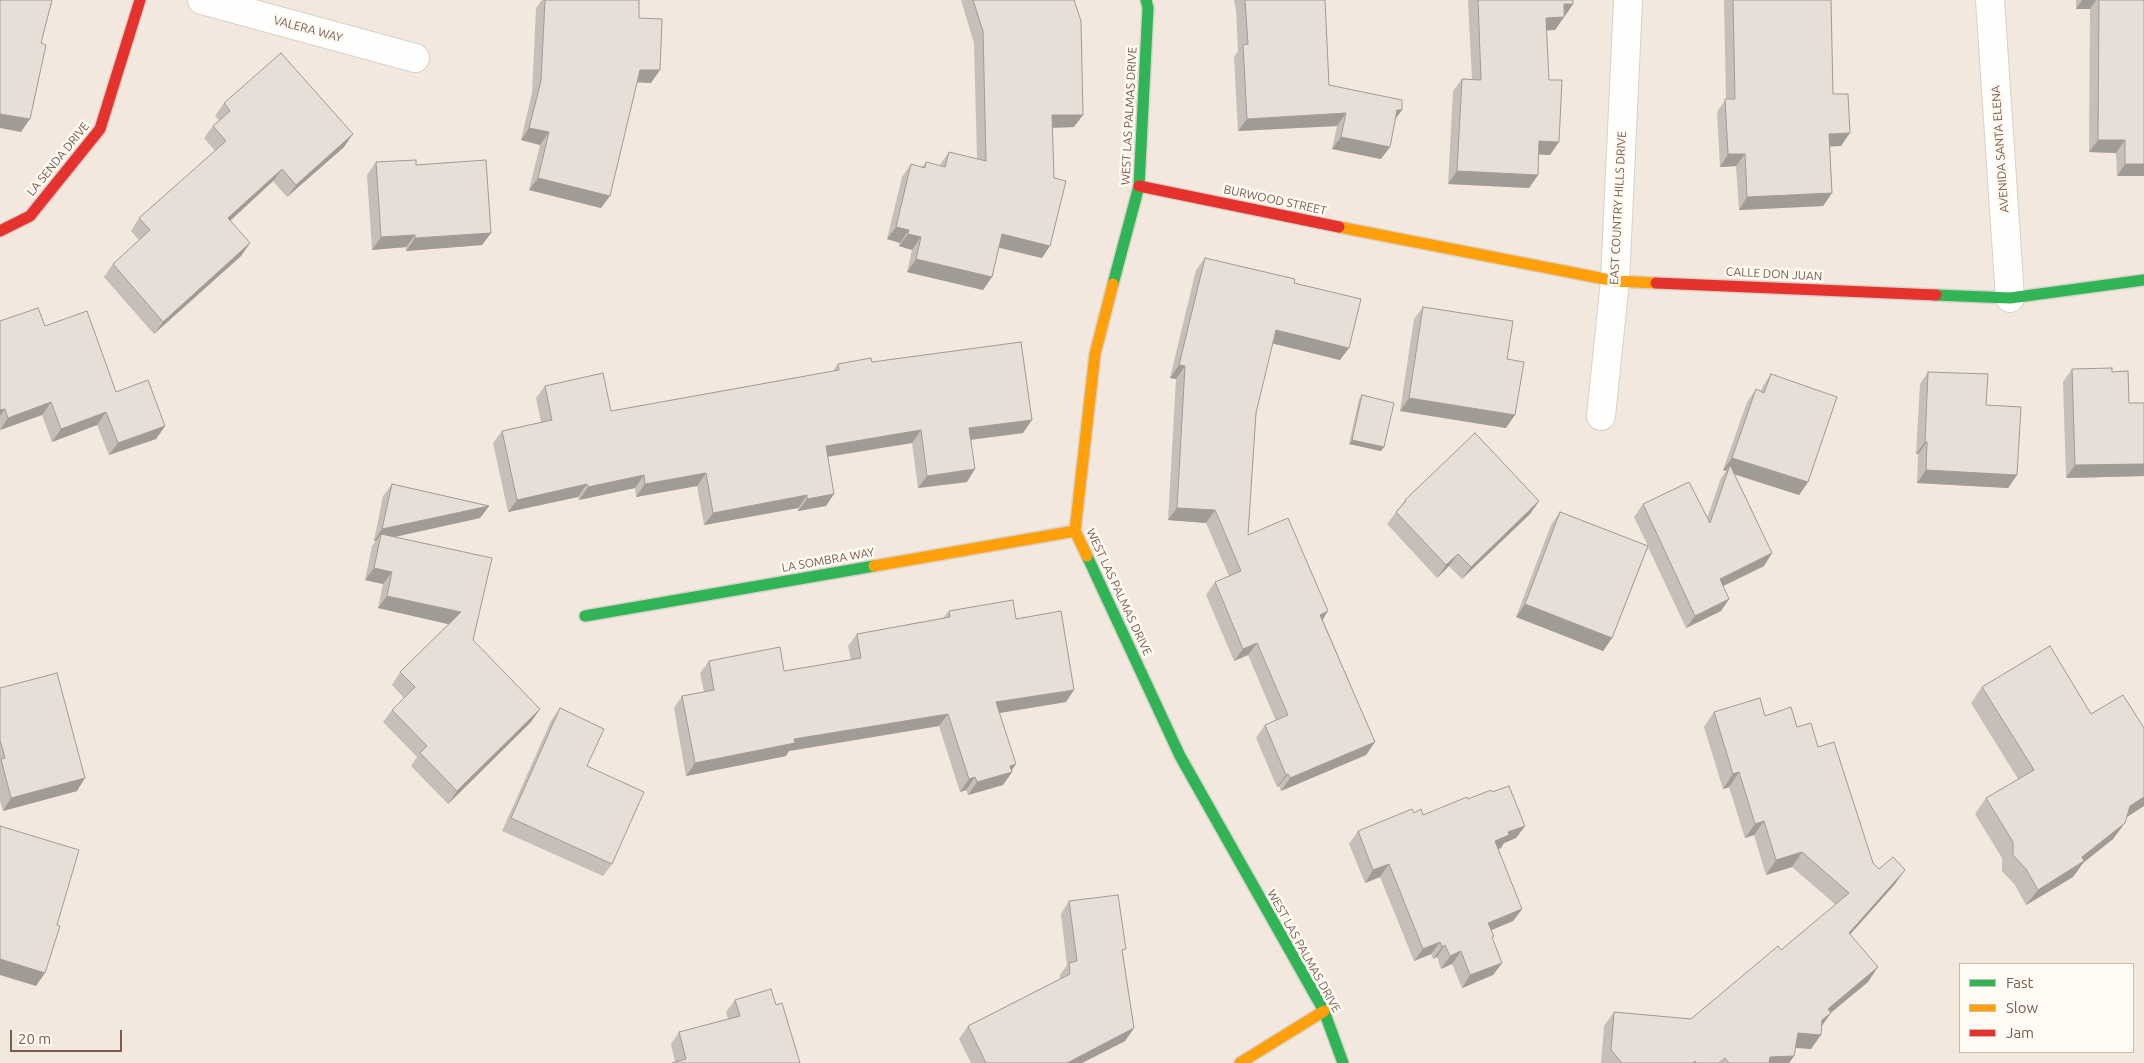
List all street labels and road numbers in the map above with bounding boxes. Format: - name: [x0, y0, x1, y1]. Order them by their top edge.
- street label: VALERA WAY: [272, 13, 344, 45]
- street label: WEST LAS PALMAS DRIVE: [1118, 47, 1140, 185]
- street label: AVENIDA SANTA ELENA: [1988, 85, 2012, 213]
- street label: LA SENDA DRIVE: [24, 119, 92, 199]
- street label: EAST COUNTRY HILLS DRIVE: [1607, 131, 1629, 285]
- street label: BURWOOD STREET: [1222, 182, 1328, 218]
- street label: CALLE DON JUAN: [1725, 264, 1823, 284]
- street label: WEST LAS PALMAS DRIVE: [1083, 526, 1155, 658]
- street label: LA SOMBRA WAY: [781, 545, 875, 575]
- street label: WEST LAS PALMAS DRIVE: [1264, 887, 1344, 1015]

